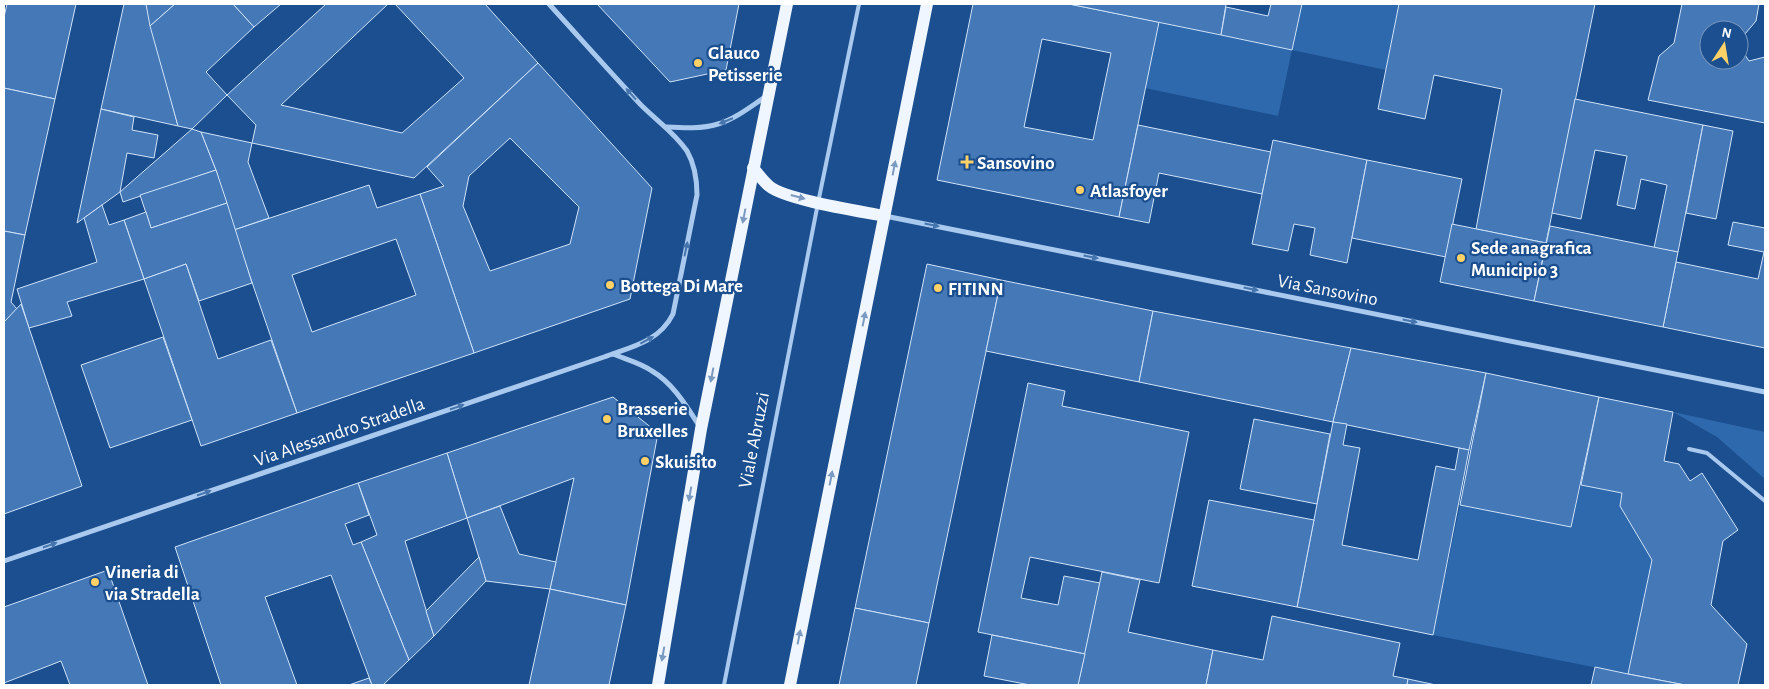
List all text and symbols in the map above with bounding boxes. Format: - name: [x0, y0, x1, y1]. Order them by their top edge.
- north arrow: [1699, 20, 1749, 70]
- text: N: [1720, 25, 1733, 41]
- place label: Glauco Petisserie: [708, 44, 782, 85]
- marker: Glauco Petisserie: [692, 57, 704, 69]
- one-way arrow: [625, 89, 637, 101]
- one-way arrow: [718, 117, 733, 125]
- place label: Sansovino: [977, 154, 1055, 173]
- marker: Sansovino: [961, 156, 973, 168]
- one-way arrow: [890, 160, 898, 176]
- place label: Atlasfoyer: [1090, 182, 1168, 201]
- marker: Atlasfoyer: [1074, 184, 1086, 196]
- one-way arrow: [791, 194, 806, 202]
- one-way arrow: [739, 208, 747, 224]
- one-way arrow: [925, 221, 940, 229]
- place label: Sede anagrafica Municipio 3: [1471, 239, 1592, 280]
- one-way arrow: [682, 241, 690, 257]
- marker: Sede anagrafica Municipio 3: [1455, 252, 1467, 264]
- one-way arrow: [1084, 253, 1099, 261]
- street label: Via Sansovino: [1276, 271, 1380, 310]
- place label: Bottega Di Mare: [620, 277, 743, 296]
- marker: Bottega Di Mare: [604, 279, 616, 291]
- place label: FITINN: [948, 280, 1004, 299]
- marker: FITINN: [932, 282, 944, 294]
- one-way arrow: [1243, 285, 1259, 293]
- one-way arrow: [860, 310, 868, 326]
- one-way arrow: [1402, 317, 1418, 325]
- one-way arrow: [640, 336, 654, 344]
- one-way arrow: [708, 368, 716, 383]
- street label: Viale Abruzzi: [736, 391, 773, 490]
- street label: Via Alessandro Stradella: [252, 394, 427, 471]
- place label: Brasserie Bruxelles: [617, 400, 688, 441]
- one-way arrow: [450, 403, 465, 411]
- marker: Brasserie Bruxelles: [601, 413, 613, 425]
- place label: Skuisito: [655, 453, 717, 472]
- marker: Skuisito: [639, 455, 651, 467]
- one-way arrow: [828, 470, 836, 486]
- one-way arrow: [686, 486, 694, 502]
- one-way arrow: [196, 489, 211, 496]
- one-way arrow: [43, 541, 58, 549]
- place label: Vineria di via Stradella: [105, 563, 200, 604]
- marker: Vineria di via Stradella: [89, 576, 101, 588]
- one-way arrow: [796, 629, 804, 645]
- one-way arrow: [659, 647, 667, 663]

